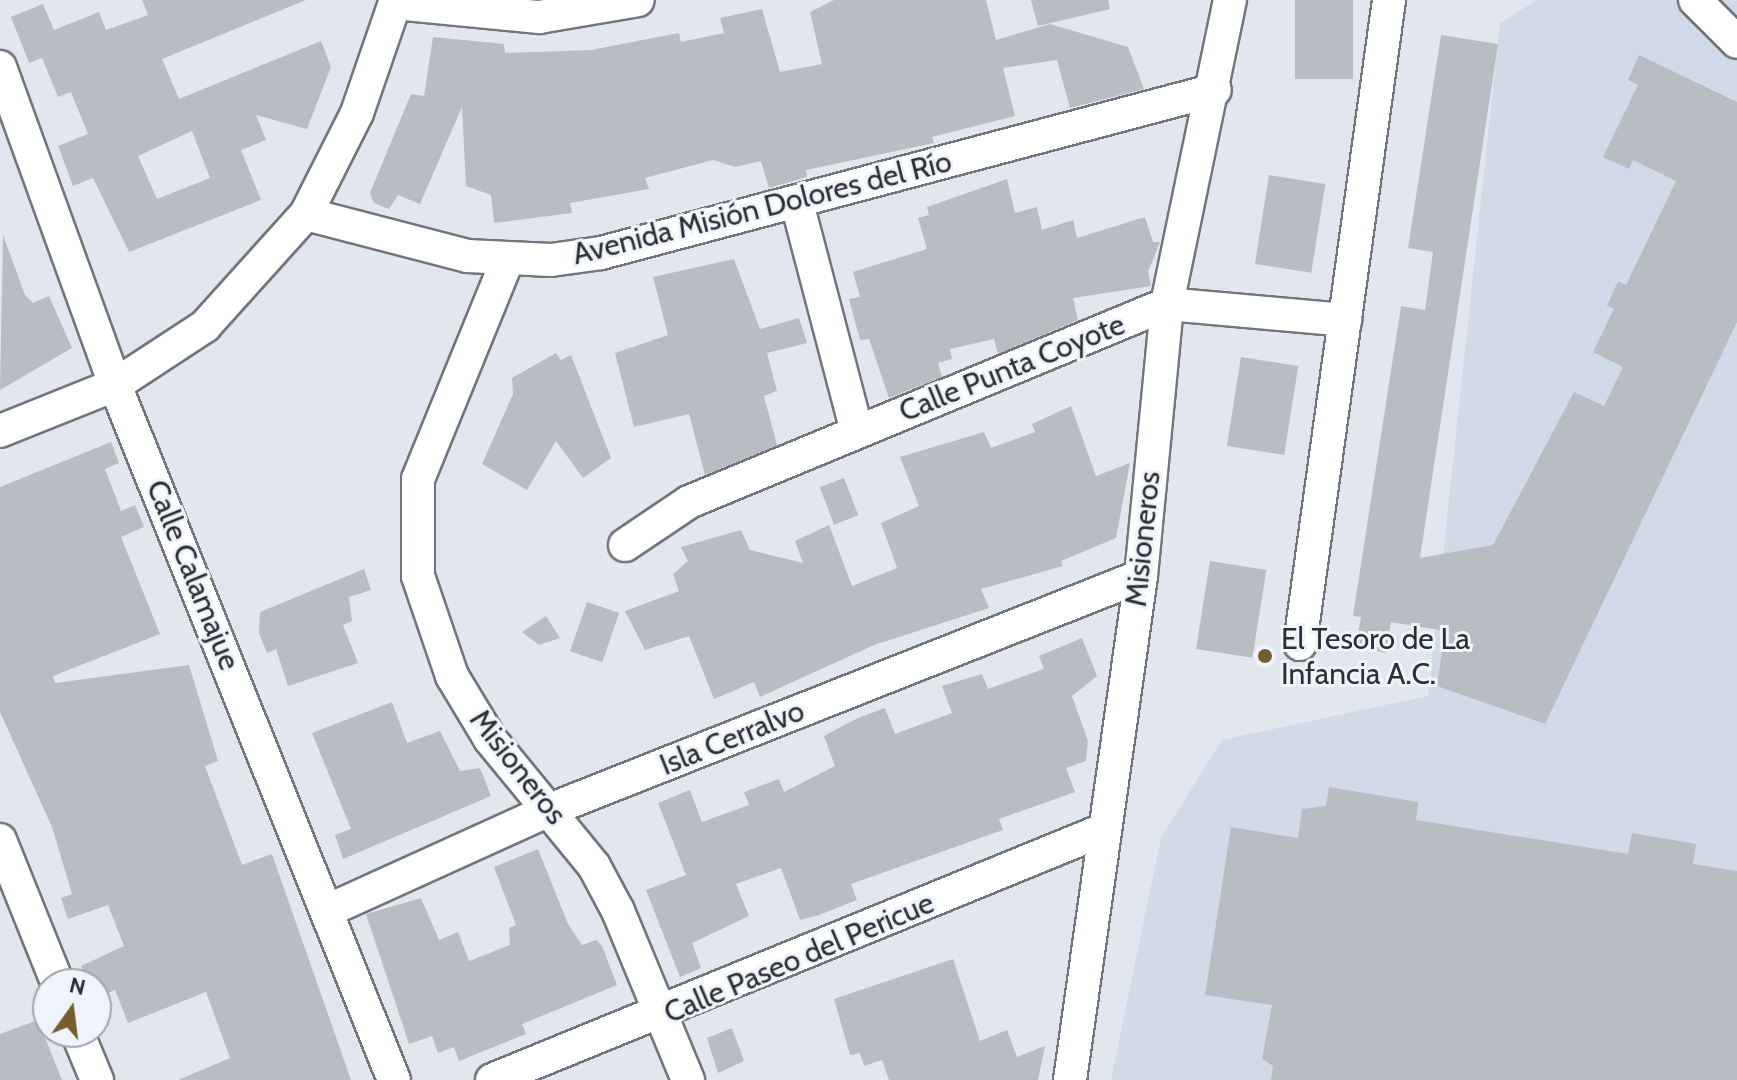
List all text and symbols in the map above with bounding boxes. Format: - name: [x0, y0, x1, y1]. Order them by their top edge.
- street label: Avenida Misión Dolores del Río: [569, 143, 955, 273]
- street label: Calle Punta Coyote: [894, 306, 1130, 430]
- street label: Misioneros: [1118, 470, 1168, 608]
- street label: Calle Calamajue: [139, 475, 247, 675]
- place label: El Tesoro de La Infancia A.C.: [1281, 621, 1470, 692]
- marker: El Tesoro de La Infancia A.C.: [1256, 647, 1274, 665]
- street label: Isla Cerralvo: [655, 693, 809, 783]
- street label: Misioneros: [462, 702, 574, 832]
- street label: Calle Paseo del Pericue: [659, 885, 939, 1031]
- north arrow: [32, 968, 112, 1048]
- text: N: [67, 971, 88, 1001]

